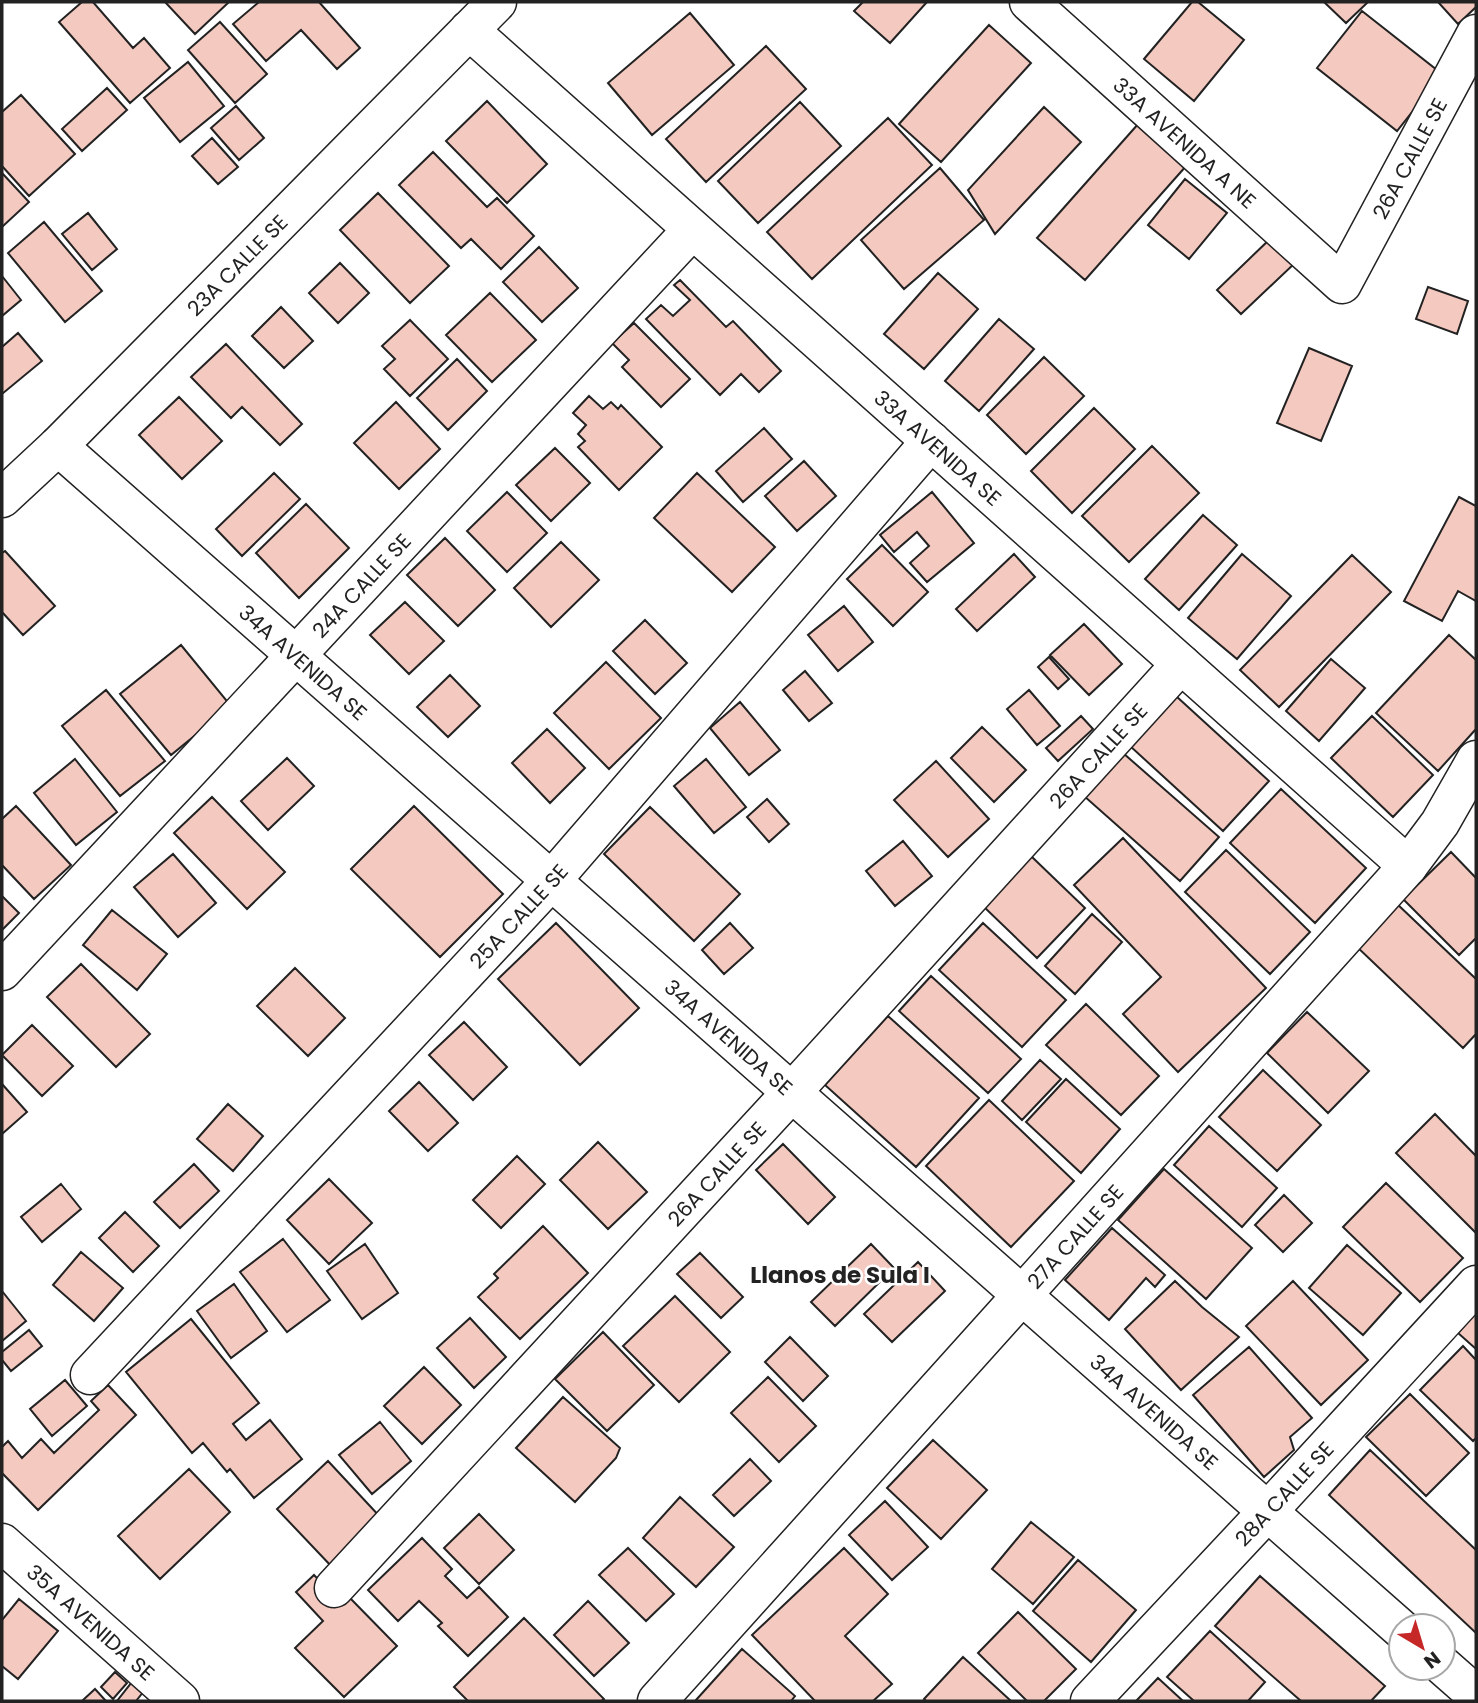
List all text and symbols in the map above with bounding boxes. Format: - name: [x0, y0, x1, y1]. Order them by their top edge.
- street label: 33A AVENIDA A NE: [1107, 70, 1263, 215]
- street label: 26A CALLE SE: [1365, 93, 1454, 224]
- street label: 23A CALLE SE: [180, 208, 294, 322]
- street label: 33A AVENIDA SE: [868, 383, 1008, 512]
- street label: 24A CALLE SE: [305, 527, 417, 644]
- street label: 34A AVENIDA SE: [233, 598, 374, 727]
- street label: 26A CALLE SE: [1042, 696, 1153, 814]
- street label: 25A CALLE SE: [462, 857, 574, 974]
- street label: 34A AVENIDA SE: [658, 972, 799, 1101]
- street label: 26A CALLE SE: [661, 1115, 772, 1232]
- street label: 27A CALLE SE: [1020, 1178, 1130, 1295]
- district label: Llanos de Sula I: [750, 1259, 930, 1291]
- street label: 34A AVENIDA SE: [1084, 1347, 1225, 1476]
- street label: 28A CALLE SE: [1228, 1435, 1340, 1552]
- street label: 35A AVENIDA SE: [21, 1557, 161, 1687]
- north arrow: [1387, 1612, 1457, 1682]
- text: N: [1418, 1645, 1446, 1675]

